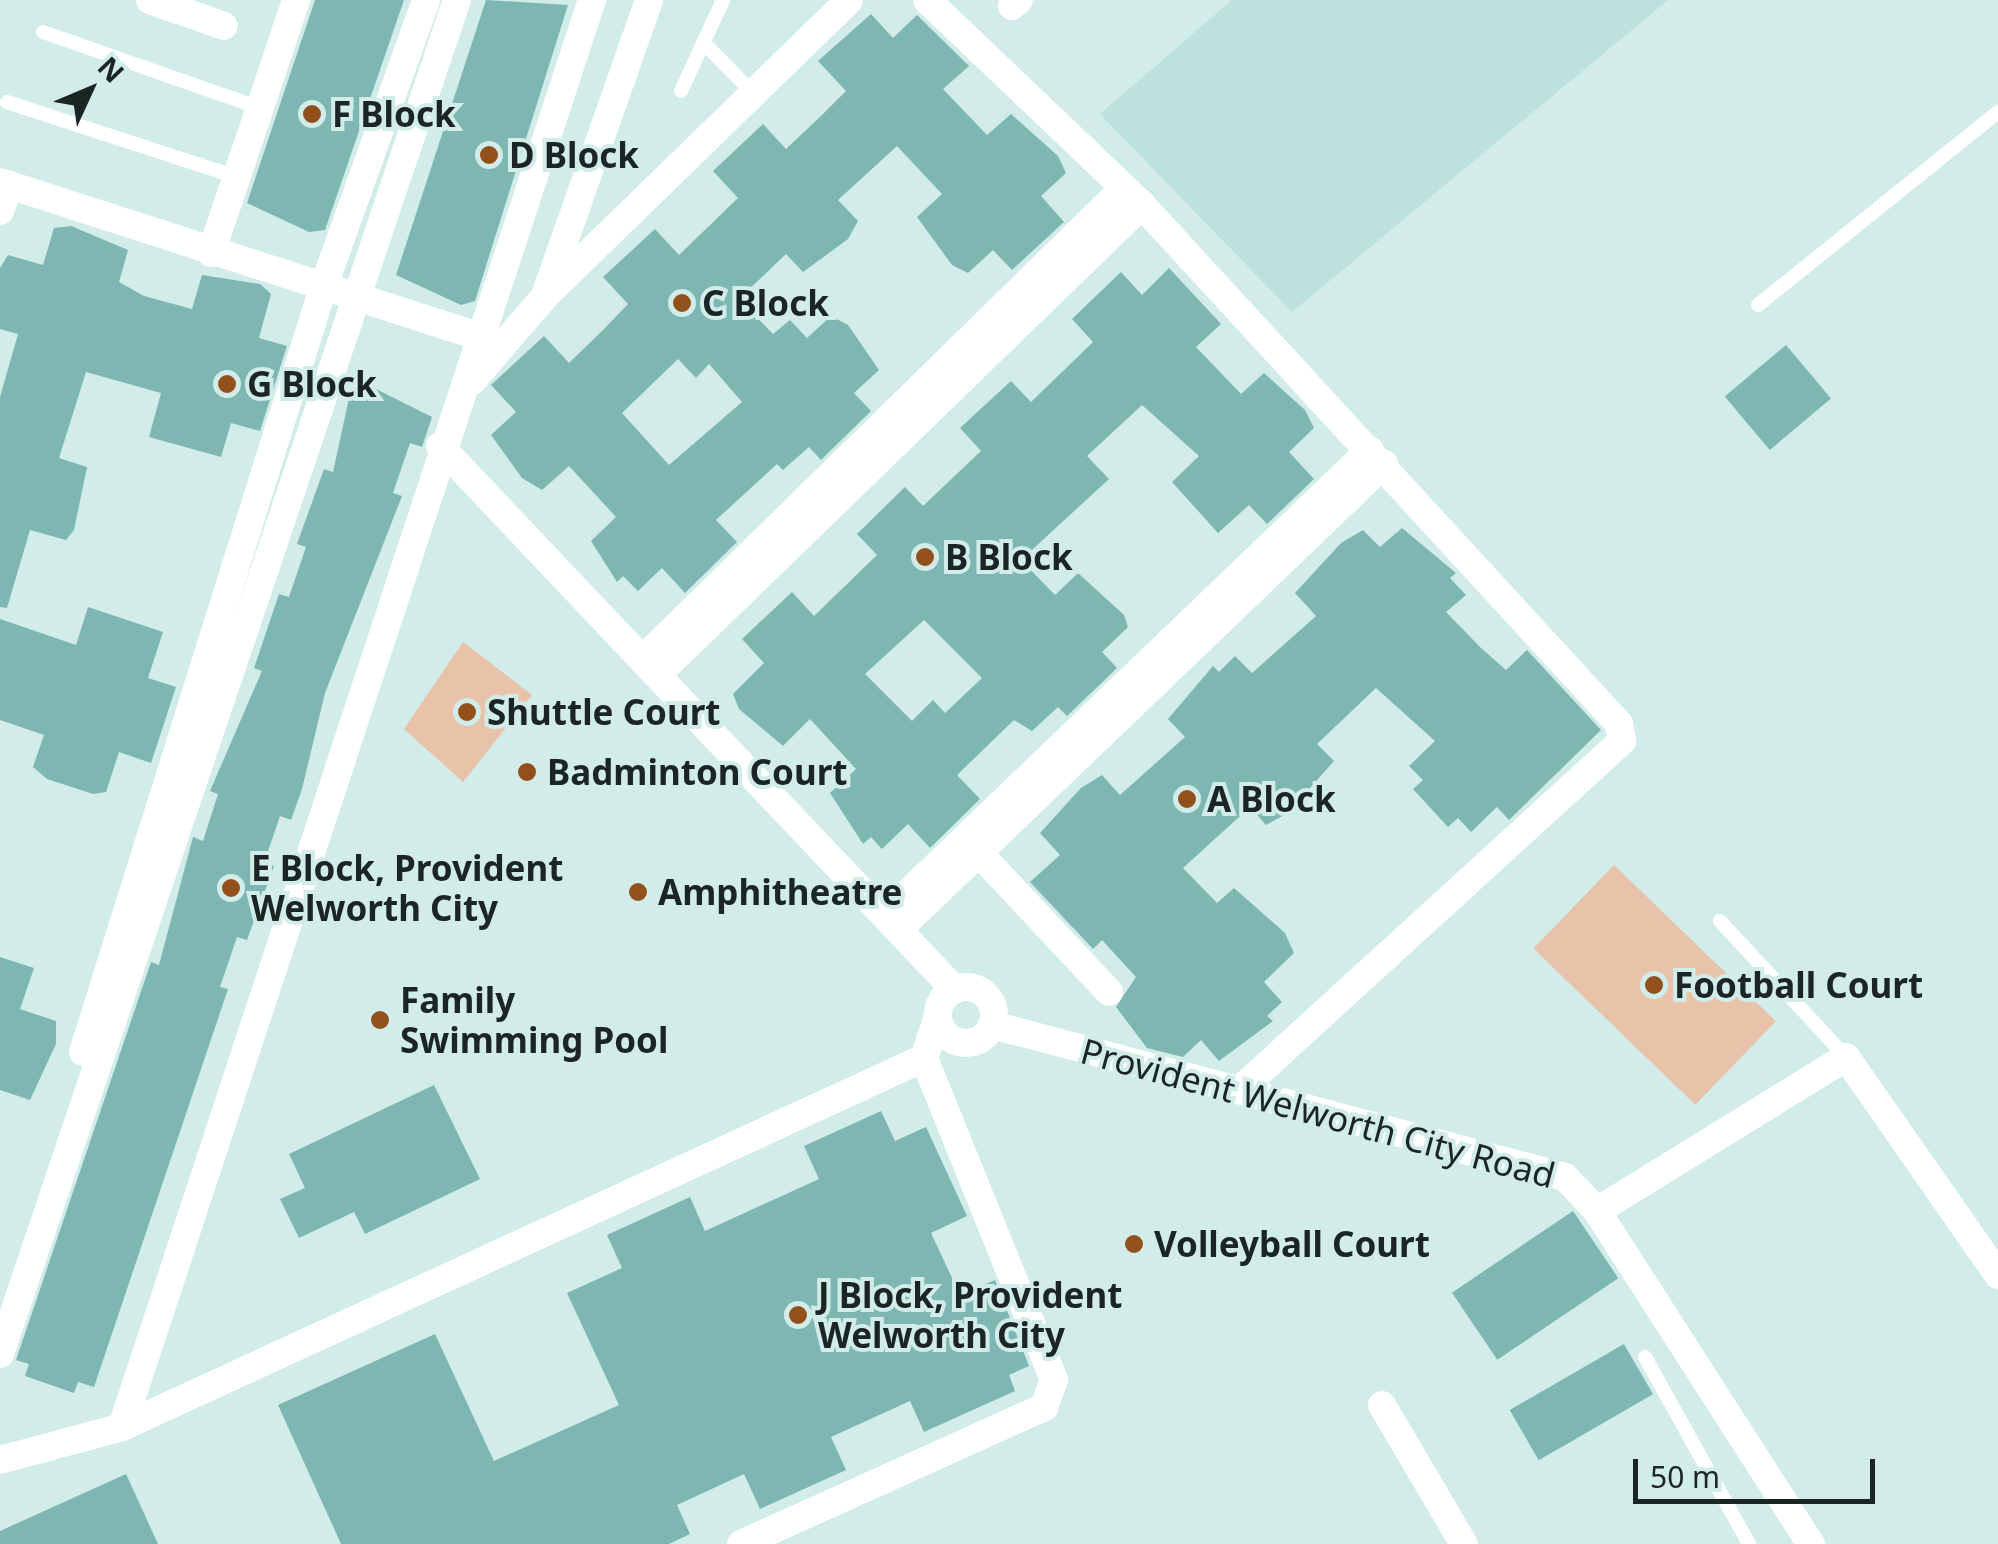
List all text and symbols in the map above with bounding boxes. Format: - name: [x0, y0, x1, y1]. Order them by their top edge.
- north arrow: [40, 40, 140, 140]
- text: N: [90, 48, 133, 91]
- place label: F Block: [332, 93, 456, 135]
- marker: F Block: [301, 103, 323, 125]
- place label: D Block: [509, 134, 639, 176]
- marker: D Block: [478, 144, 500, 166]
- place label: C Block: [702, 282, 829, 324]
- marker: C Block: [671, 292, 693, 314]
- place label: G Block: [247, 363, 377, 405]
- marker: G Block: [216, 373, 238, 395]
- place label: B Block: [945, 536, 1073, 578]
- marker: B Block: [914, 546, 936, 568]
- place label: Shuttle Court: [487, 691, 721, 733]
- marker: Shuttle Court: [456, 701, 478, 723]
- place label: Badminton Court: [547, 751, 848, 793]
- marker: Badminton Court: [516, 761, 538, 783]
- place label: A Block: [1207, 778, 1336, 820]
- marker: A Block: [1176, 788, 1198, 810]
- place label: E Block, Provident Welworth City: [251, 847, 563, 929]
- place label: Amphitheatre: [658, 871, 903, 913]
- marker: E Block, Provident Welworth City: [220, 877, 242, 899]
- marker: Amphitheatre: [627, 881, 649, 903]
- place label: Football Court: [1674, 964, 1923, 1006]
- marker: Football Court: [1643, 974, 1665, 996]
- place label: Family Swimming Pool: [400, 979, 668, 1061]
- marker: Family Swimming Pool: [369, 1009, 391, 1031]
- street label: Provident Welworth City Road: [1076, 1029, 1560, 1197]
- place label: Volleyball Court: [1154, 1223, 1430, 1265]
- marker: Volleyball Court: [1123, 1233, 1145, 1255]
- place label: J Block, Provident Welworth City: [818, 1274, 1122, 1356]
- marker: J Block, Provident Welworth City: [787, 1304, 809, 1326]
- scale bar: [1638, 1439, 1880, 1501]
- text: 50 m: [1650, 1456, 1720, 1497]

